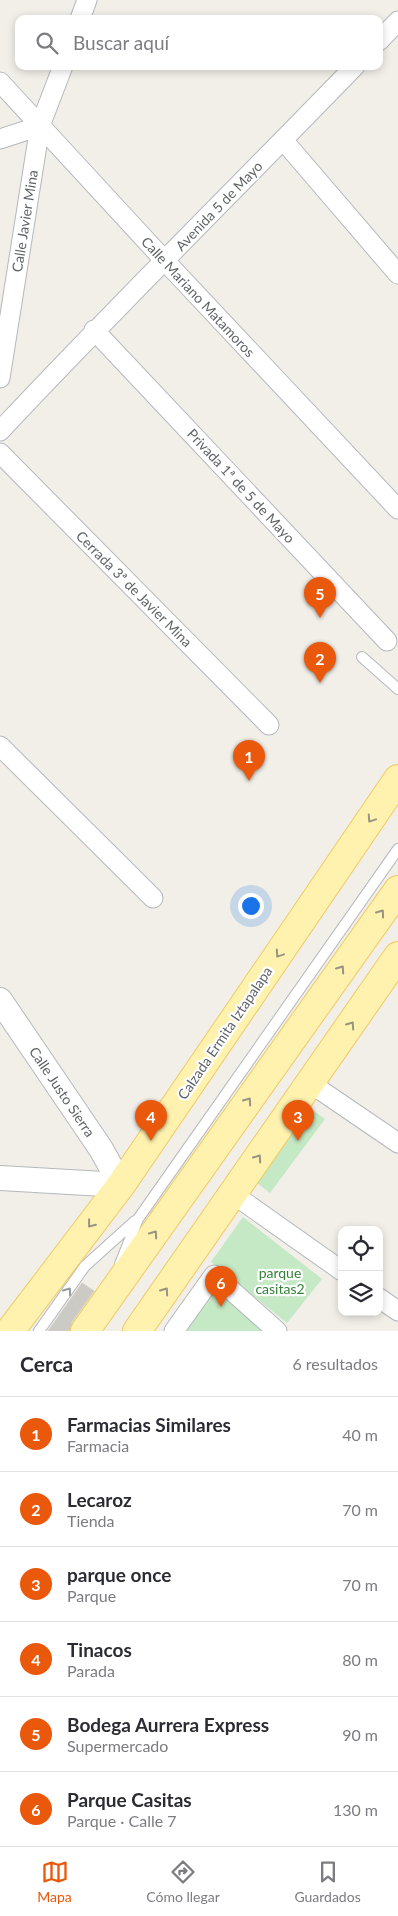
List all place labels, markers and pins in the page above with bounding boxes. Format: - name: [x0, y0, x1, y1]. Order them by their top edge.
- pin: 5: [304, 577, 336, 618]
- pin: 2: [304, 642, 336, 683]
- pin: 1: [233, 740, 265, 781]
- pin: 4: [135, 1100, 167, 1141]
- pin: 3: [282, 1100, 314, 1141]
- pin: 6: [205, 1266, 237, 1307]

